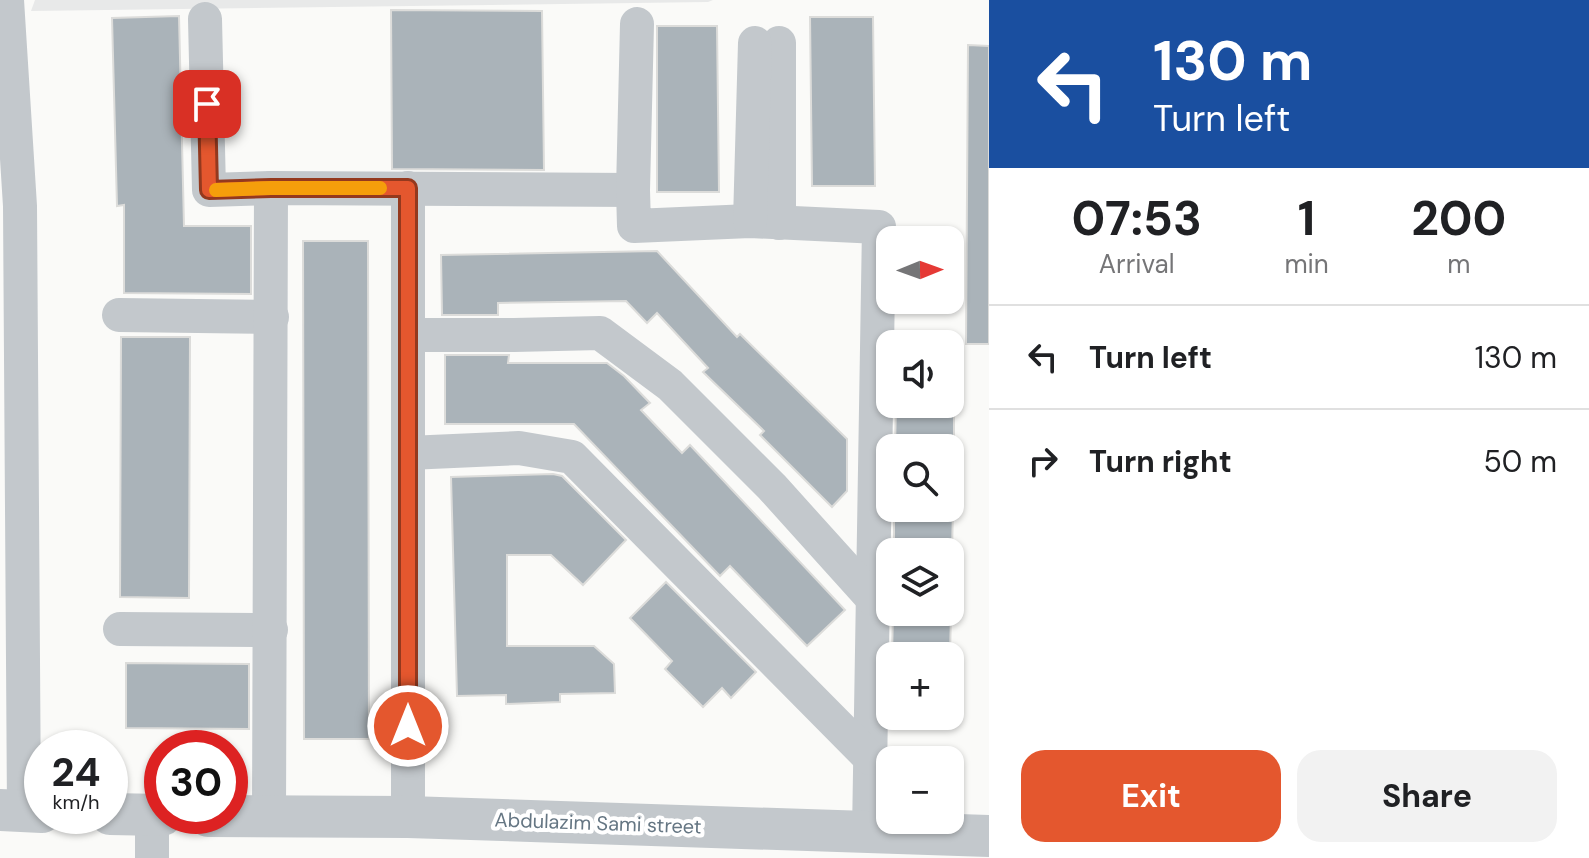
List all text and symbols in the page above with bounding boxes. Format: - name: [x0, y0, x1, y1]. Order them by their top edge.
- text: 130 m: [1153, 24, 1312, 97]
- icon: left: [1021, 32, 1125, 136]
- pin: [173, 70, 241, 138]
- icon: arrive: [185, 82, 229, 126]
- text: Turn left: [1153, 95, 1290, 142]
- text: 07:53: [1072, 187, 1202, 250]
- text: 1: [1298, 187, 1315, 250]
- text: 200: [1411, 187, 1506, 250]
- north arrow: [876, 226, 964, 314]
- map controls: [876, 226, 964, 834]
- text: Arrival: [1099, 247, 1175, 281]
- text: min: [1284, 247, 1329, 281]
- text: m: [1447, 247, 1470, 281]
- button: sound: [876, 330, 964, 418]
- icon: left: [1021, 335, 1065, 379]
- text: Turn left: [1089, 338, 1212, 377]
- text: 130 m: [1475, 338, 1557, 377]
- button: search: [876, 434, 964, 522]
- icon: right: [1021, 439, 1065, 483]
- text: Turn right: [1089, 442, 1232, 481]
- text: 50 m: [1483, 442, 1557, 481]
- button: layers: [876, 538, 964, 626]
- button: +: [876, 642, 964, 730]
- position arrow: [366, 684, 450, 768]
- speed limit sign: 30: [144, 730, 248, 834]
- text: 24: [52, 746, 100, 798]
- button: −: [876, 746, 964, 834]
- button: Exit: [1021, 750, 1281, 842]
- button: Share: [1297, 750, 1557, 842]
- text: km/h: [52, 789, 100, 815]
- street label: Abdulazim Sami street: [494, 806, 702, 840]

